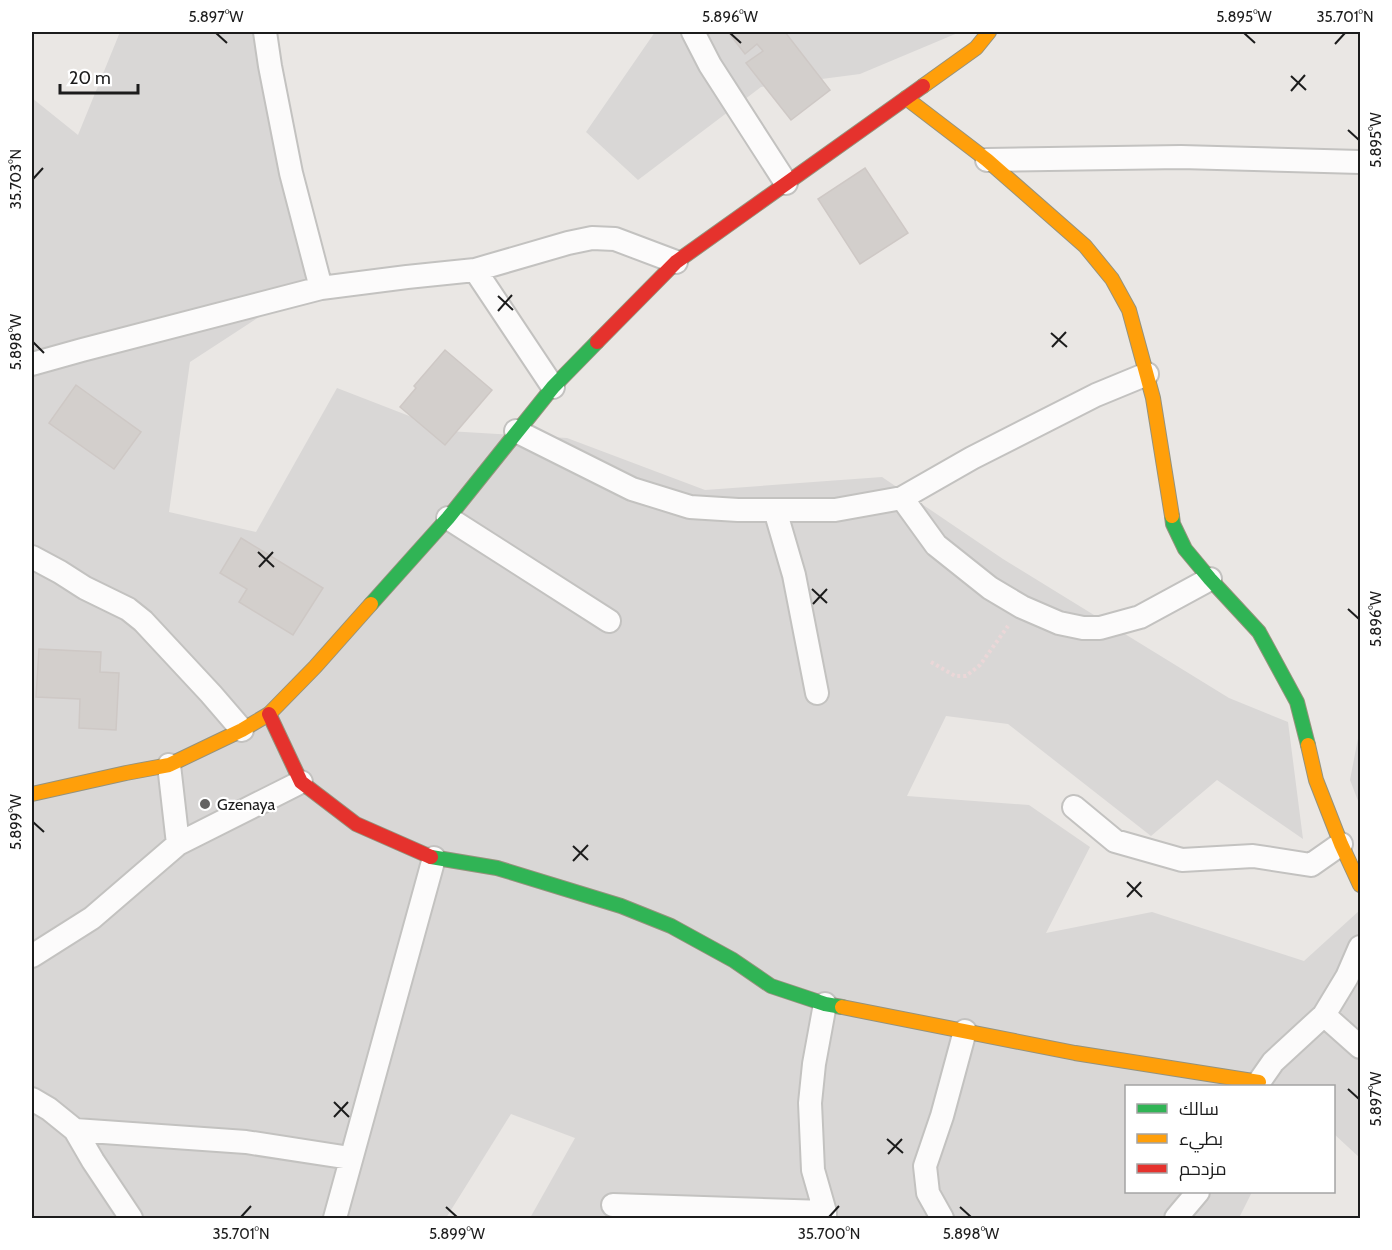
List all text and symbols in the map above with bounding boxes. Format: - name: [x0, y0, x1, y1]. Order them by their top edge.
- text: 5.897°W: [189, 8, 244, 26]
- text: 5.896°W: [702, 8, 759, 26]
- text: 5.895°W: [1216, 8, 1273, 26]
- text: 35.701°N: [1316, 8, 1374, 26]
- scale bar: [60, 57, 138, 95]
- text: 20 m: [69, 67, 111, 89]
- text: 5.895°W: [1367, 111, 1385, 168]
- text: 35.703°N: [7, 149, 25, 209]
- text: 5.898°W: [7, 313, 25, 370]
- text: 5.896°W: [1367, 590, 1385, 647]
- text: 5.899°W: [7, 793, 25, 850]
- place label: Gzenaya: [217, 795, 275, 814]
- marker: Gzenaya: [198, 797, 212, 811]
- text: 5.897°W: [1367, 1071, 1385, 1126]
- legend: [1125, 1085, 1335, 1193]
- text: سالك: [1179, 1098, 1219, 1120]
- text: بطيء: [1179, 1128, 1223, 1153]
- text: مزدحم: [1179, 1158, 1227, 1181]
- text: 35.701°N: [212, 1225, 270, 1243]
- text: 5.899°W: [429, 1225, 486, 1243]
- text: 35.700°N: [798, 1225, 860, 1243]
- text: 5.898°W: [943, 1225, 1000, 1243]

